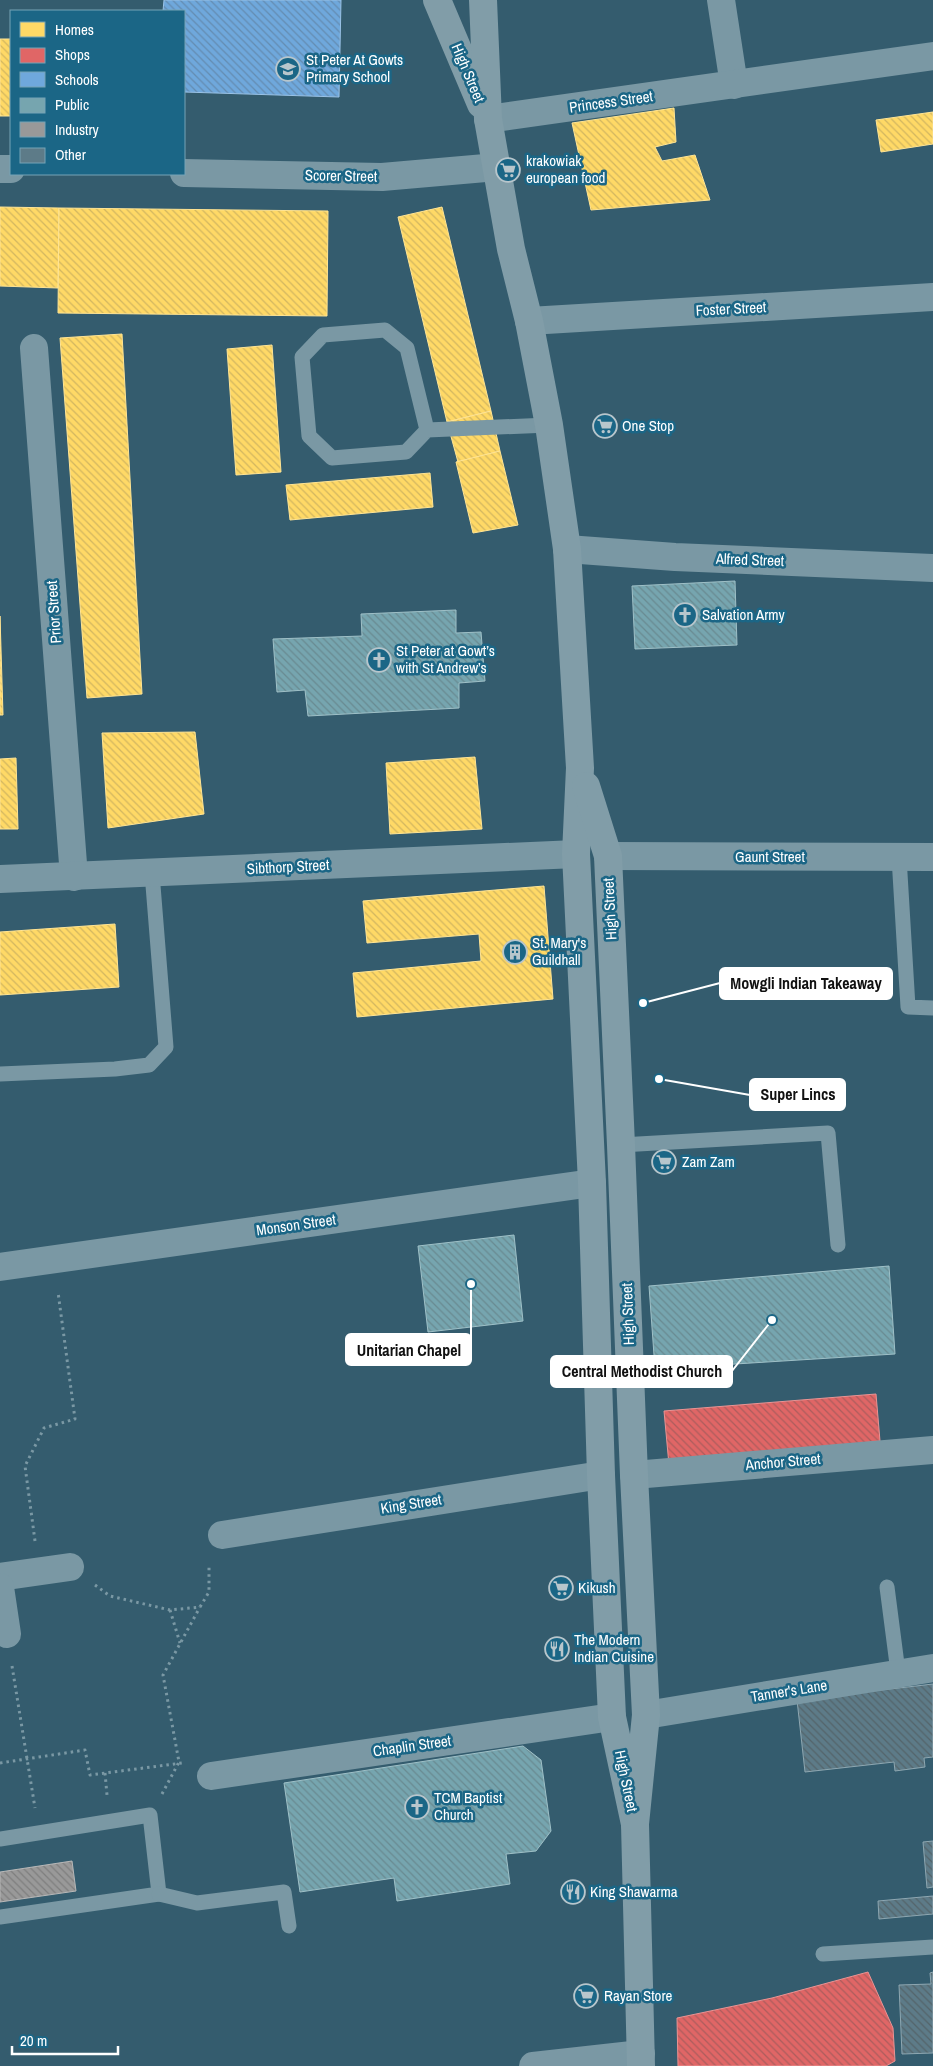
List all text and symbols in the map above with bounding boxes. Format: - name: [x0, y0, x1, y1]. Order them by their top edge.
- legend: [10, 10, 185, 175]
- text: Homes: [55, 19, 94, 40]
- street label: High Street: [447, 40, 491, 106]
- text: Shops: [55, 44, 90, 65]
- place label: St Peter At Gowts Primary School: [306, 49, 403, 87]
- school or university icon: St Peter At Gowts Primary School: [275, 56, 301, 82]
- text: Schools: [55, 69, 99, 90]
- street label: Princess Street: [568, 85, 655, 118]
- text: Public: [55, 94, 89, 115]
- text: Industry: [55, 119, 100, 140]
- text: Other: [55, 144, 86, 165]
- place label: krakowiak european food: [526, 150, 605, 188]
- supermarket icon: krakowiak european food: [495, 157, 521, 183]
- street label: Scorer Street: [305, 164, 378, 187]
- street label: Foster Street: [695, 296, 767, 321]
- supermarket icon: One Stop: [592, 413, 618, 439]
- place label: One Stop: [622, 415, 674, 436]
- street label: Alfred Street: [714, 548, 785, 571]
- street label: Prior Street: [41, 579, 66, 644]
- church icon: Salvation Army: [672, 602, 698, 628]
- place label: Salvation Army: [702, 604, 786, 625]
- place label: St Peter at Gowt’s with St Andrew’s: [396, 640, 495, 678]
- church icon: St Peter at Gowt’s with St Andrew’s: [366, 647, 392, 673]
- street label: Gaunt Street: [735, 846, 805, 867]
- street label: Sibthorp Street: [246, 854, 330, 879]
- street label: High Street: [597, 877, 622, 941]
- place label: St. Mary's Guildhall: [532, 932, 586, 970]
- building icon: St. Mary's Guildhall: [502, 939, 528, 965]
- callout: Mowgli Indian Takeaway: [720, 968, 892, 999]
- text: Mowgli Indian Takeaway: [730, 972, 882, 994]
- callout: Super Lincs: [750, 1079, 845, 1110]
- text: Super Lincs: [760, 1083, 836, 1105]
- supermarket icon: Zam Zam: [651, 1149, 677, 1175]
- place label: Zam Zam: [682, 1151, 735, 1172]
- street label: Monson Street: [255, 1208, 338, 1240]
- street label: High Street: [616, 1282, 639, 1345]
- callout: Unitarian Chapel: [346, 1334, 471, 1365]
- text: Unitarian Chapel: [357, 1339, 461, 1361]
- callout: Central Methodist Church: [551, 1356, 732, 1387]
- text: Central Methodist Church: [562, 1360, 722, 1382]
- street label: Anchor Street: [744, 1448, 822, 1475]
- street label: King Street: [379, 1488, 444, 1519]
- supermarket icon: Kikush: [548, 1575, 574, 1601]
- place label: Kikush: [578, 1577, 616, 1598]
- place label: The Modern Indian Cuisine: [574, 1629, 654, 1667]
- restaurant icon: The Modern Indian Cuisine: [544, 1636, 570, 1662]
- street label: Tanner's Lane: [749, 1674, 829, 1707]
- street label: Chaplin Street: [372, 1730, 453, 1761]
- street label: High Street: [610, 1748, 643, 1814]
- place label: TCM Baptist Church: [434, 1787, 503, 1825]
- church icon: TCM Baptist Church: [404, 1794, 430, 1820]
- restaurant icon: King Shawarma: [560, 1879, 586, 1905]
- place label: King Shawarma: [590, 1881, 678, 1902]
- supermarket icon: Rayan Store: [573, 1983, 599, 2009]
- place label: Rayan Store: [604, 1985, 673, 2006]
- scale bar: [12, 2024, 119, 2056]
- text: 20 m: [20, 2030, 47, 2051]

